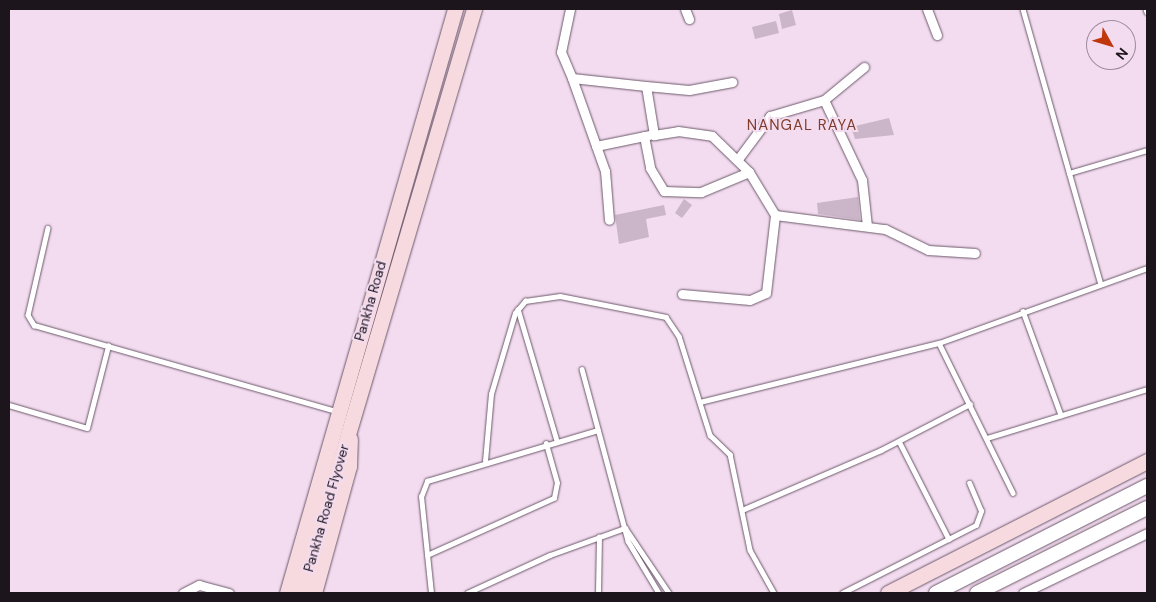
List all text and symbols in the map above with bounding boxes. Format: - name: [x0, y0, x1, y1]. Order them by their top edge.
- north arrow: [1086, 20, 1136, 70]
- text: N: [1112, 44, 1132, 63]
- district label: NANGAL RAYA: [745, 117, 859, 135]
- street label: Pankha Road: [351, 259, 389, 343]
- street label: Pankha Road Flyover: [300, 442, 352, 574]

